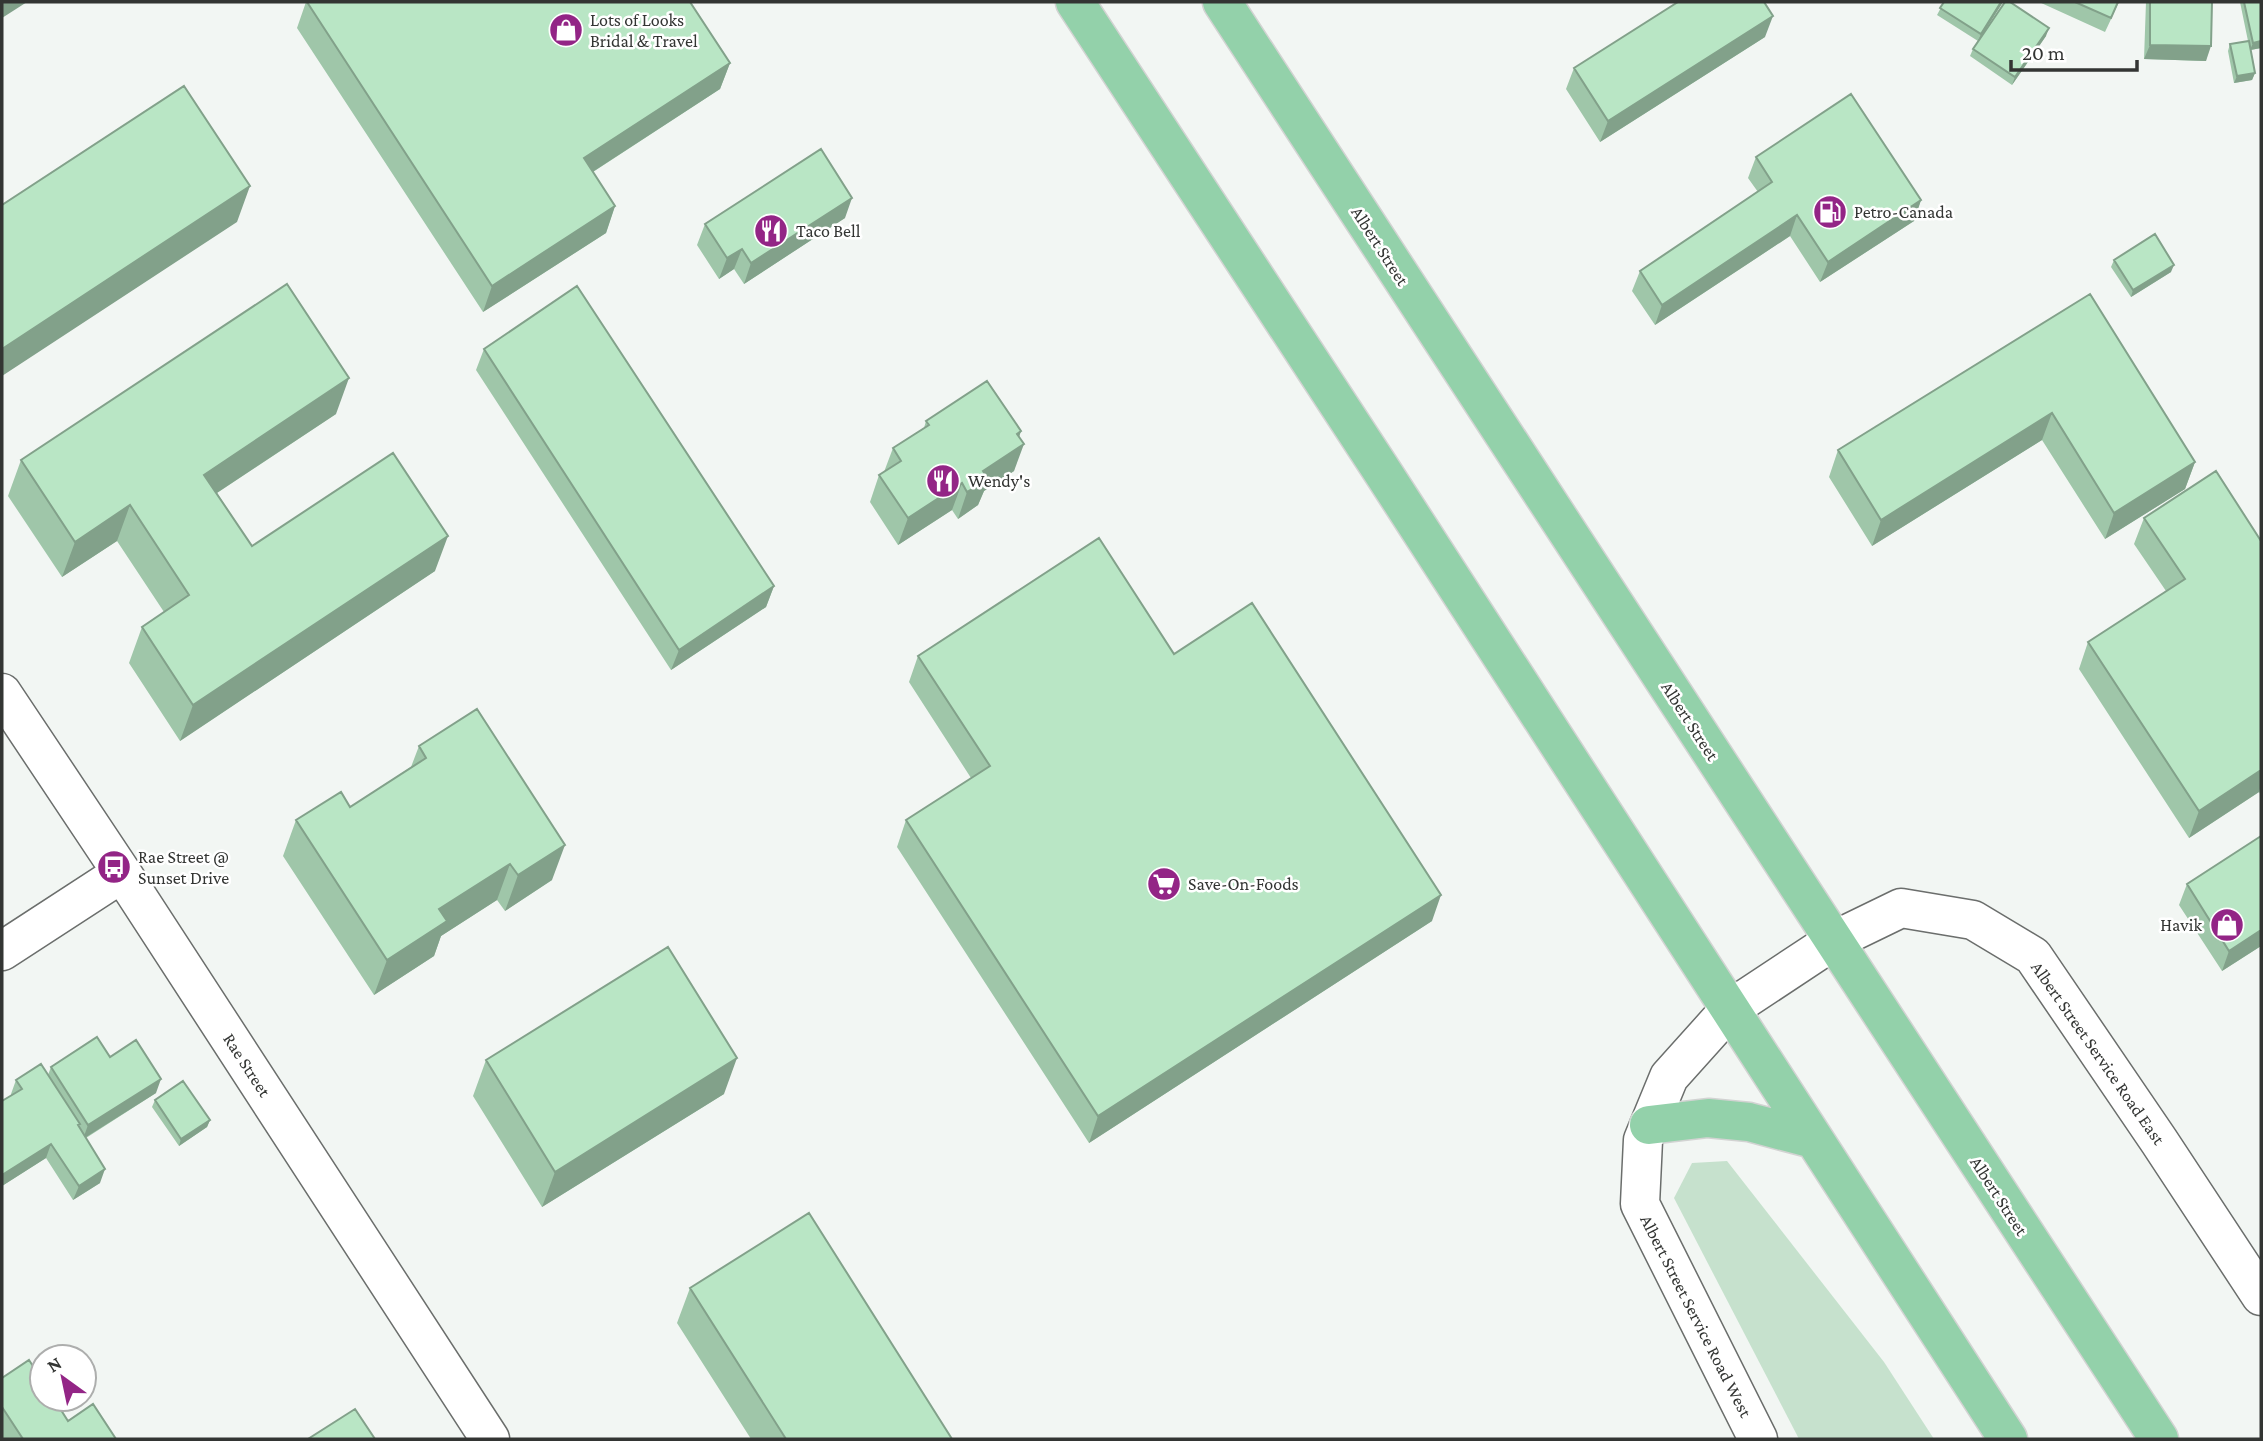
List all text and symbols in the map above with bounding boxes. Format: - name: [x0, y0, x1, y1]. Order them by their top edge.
- place label: Lots of Looks Bridal & Travel: [590, 10, 698, 51]
- shop icon: Lots of Looks Bridal & Travel: [547, 11, 585, 49]
- scale bar: [2011, 28, 2137, 72]
- text: 20 m: [2022, 41, 2065, 65]
- fuel station icon: Petro-Canada: [1811, 193, 1849, 231]
- place label: Petro-Canada: [1854, 202, 1953, 222]
- street label: Albert Street: [1347, 203, 1413, 290]
- restaurant icon: Taco Bell: [752, 212, 790, 250]
- place label: Taco Bell: [796, 221, 861, 241]
- restaurant icon: Wendy's: [924, 462, 962, 500]
- place label: Wendy's: [968, 471, 1030, 491]
- street label: Albert Street: [1657, 678, 1723, 765]
- place label: Rae Street @ Sunset Drive: [138, 847, 229, 888]
- bus stop icon: Rae Street @ Sunset Drive: [95, 848, 133, 886]
- supermarket icon: Save-On-Foods: [1145, 865, 1183, 903]
- place label: Save-On-Foods: [1188, 874, 1299, 894]
- shop icon: Havik: [2208, 906, 2246, 944]
- place label: Havik: [2160, 915, 2202, 935]
- street label: Albert Street Service Road East: [2027, 958, 2170, 1149]
- street label: Rae Street: [219, 1030, 275, 1101]
- street label: Albert Street: [1966, 1153, 2032, 1240]
- street label: Albert Street Service Road West: [1636, 1211, 1756, 1421]
- north arrow: [28, 1343, 98, 1413]
- text: N: [43, 1352, 65, 1376]

